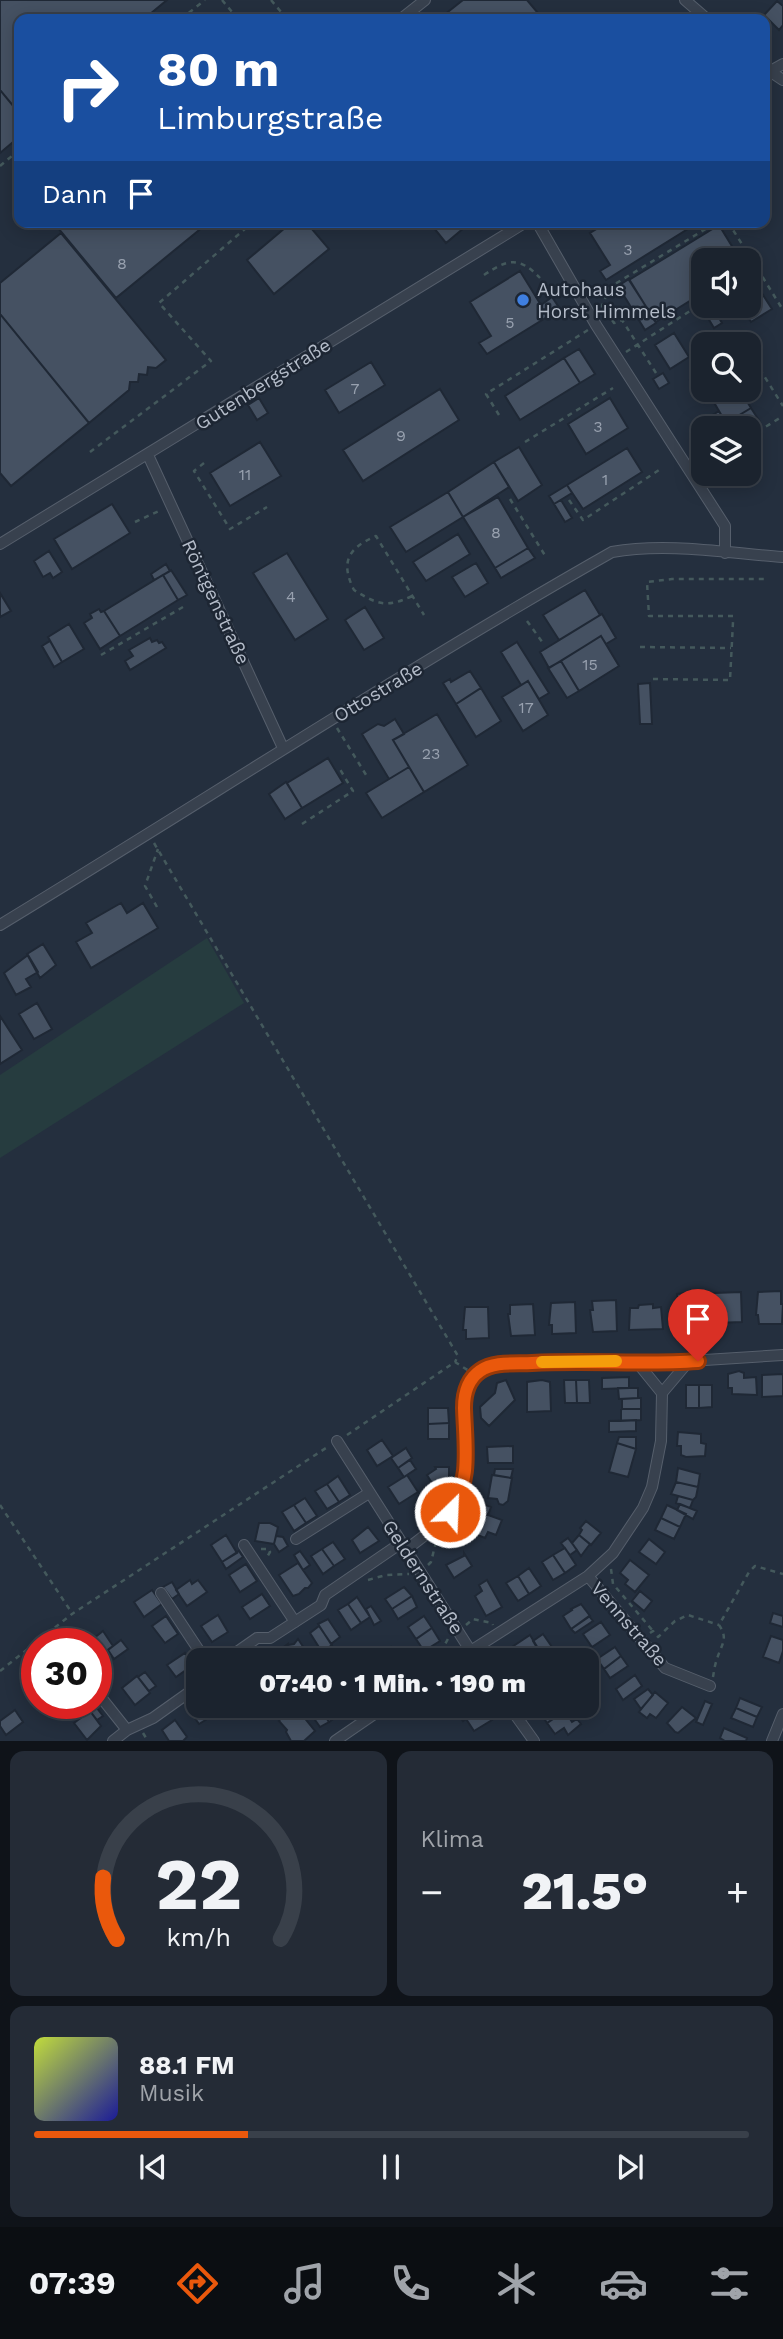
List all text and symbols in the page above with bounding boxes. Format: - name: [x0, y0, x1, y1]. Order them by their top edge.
- text: 80 m: [157, 40, 279, 98]
- icon: right: [42, 42, 133, 133]
- text: Limburgstraße: [157, 99, 383, 137]
- icon: arrive: [122, 175, 160, 213]
- text: Dann: [42, 179, 108, 209]
- house number: 3: [623, 240, 633, 259]
- map controls: [691, 248, 761, 486]
- button: sound: [691, 248, 761, 318]
- house number: 8: [117, 254, 127, 273]
- place label: Autohaus Horst Himmels: [537, 278, 676, 323]
- marker: Autohaus Horst Himmels: [515, 292, 531, 308]
- house number: 5: [505, 313, 515, 332]
- button: search: [691, 332, 761, 402]
- street label: Gutenbergstraße: [191, 333, 335, 435]
- house number: 7: [351, 379, 360, 398]
- button: layers: [691, 416, 761, 486]
- house number: 3: [593, 417, 603, 436]
- house number: 9: [396, 426, 406, 445]
- house number: 11: [239, 465, 251, 484]
- house number: 1: [602, 470, 608, 489]
- house number: 8: [491, 523, 501, 542]
- street label: Röntgenstraße: [177, 536, 255, 668]
- house number: 4: [286, 587, 296, 606]
- house number: 15: [582, 655, 598, 674]
- street label: Ottostraße: [330, 657, 426, 727]
- house number: 17: [518, 698, 534, 717]
- house number: 23: [422, 744, 440, 763]
- pin: [668, 1289, 728, 1361]
- icon: arrive: [679, 1300, 717, 1338]
- position arrow: [413, 1475, 487, 1549]
- street label: Geldernstraße: [377, 1515, 469, 1639]
- street label: Vennstraße: [586, 1577, 672, 1671]
- speed limit sign: 30: [21, 1628, 112, 1719]
- text: 07:40 · 1 Min. · 190 m: [259, 1668, 526, 1698]
- text: Klima: [421, 1826, 484, 1853]
- text: 22: [155, 1842, 242, 1928]
- text: 21.5°: [521, 1861, 648, 1922]
- text: −: [421, 1870, 443, 1914]
- text: +: [726, 1870, 749, 1914]
- text: km/h: [166, 1923, 230, 1952]
- text: 88.1 FM: [139, 2050, 235, 2080]
- text: Musik: [139, 2080, 204, 2107]
- icon: previous: [134, 2148, 172, 2186]
- icon: pause: [372, 2148, 410, 2186]
- icon: next: [611, 2148, 649, 2186]
- icon: directions: [173, 2259, 222, 2308]
- icon: music: [280, 2259, 329, 2308]
- icon: phone: [386, 2259, 435, 2308]
- icon: climate: [492, 2259, 541, 2308]
- icon: car: [599, 2259, 648, 2308]
- icon: filters: [705, 2259, 754, 2308]
- text: 07:39: [29, 2264, 116, 2302]

